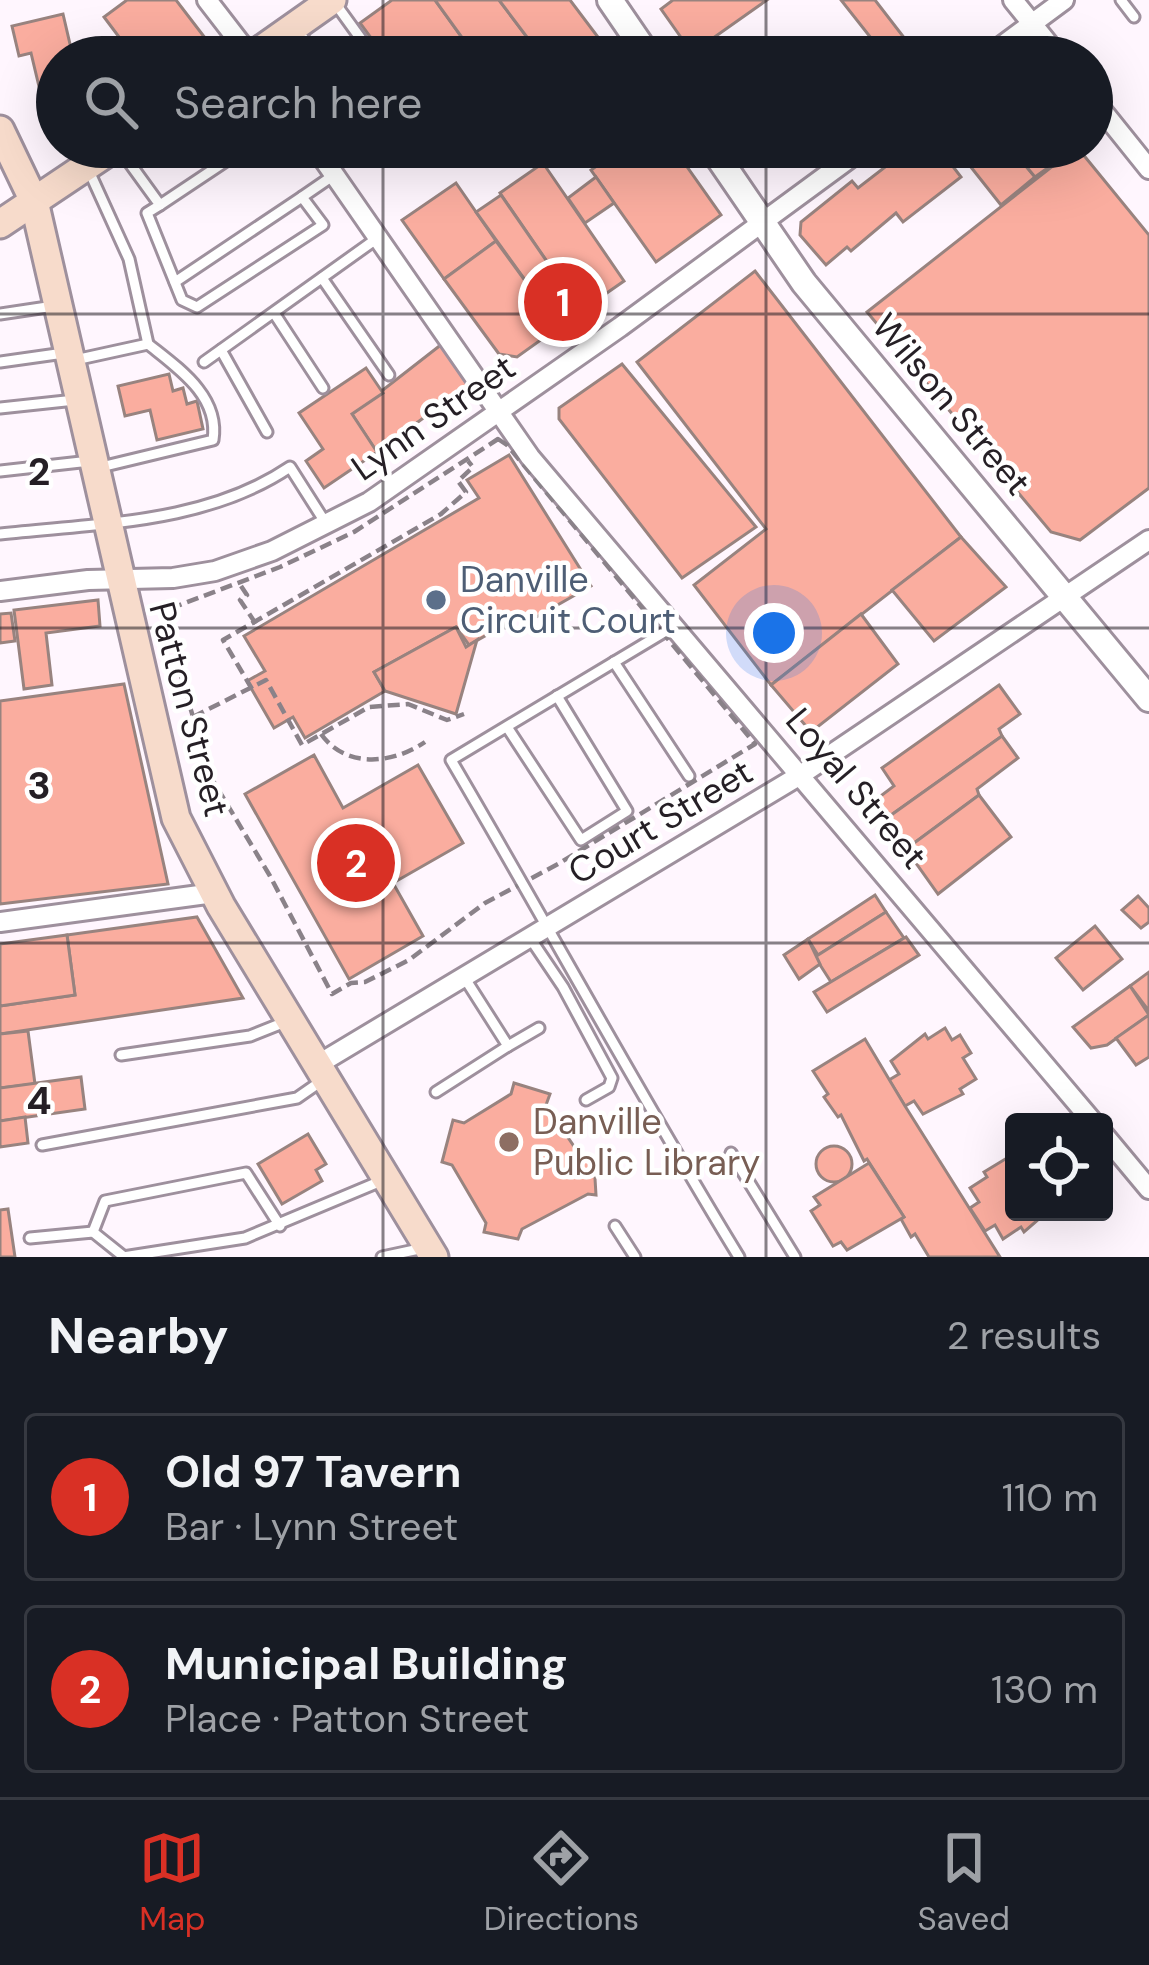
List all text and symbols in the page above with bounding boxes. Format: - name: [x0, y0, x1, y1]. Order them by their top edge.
- search box: [36, 36, 1113, 168]
- icon: search: [78, 69, 144, 135]
- text: Search here: [174, 73, 422, 132]
- pin: 1: [524, 257, 602, 347]
- street label: Wilson Street: [862, 304, 1041, 505]
- street label: Lynn Street: [342, 344, 524, 491]
- text: 2: [28, 446, 50, 497]
- place label: Danville Circuit Court: [460, 556, 676, 644]
- marker: Danville Circuit Court: [423, 587, 449, 613]
- street label: Patton Street: [138, 597, 241, 822]
- your location: [744, 603, 804, 663]
- street label: Loyal Street: [776, 698, 938, 879]
- street label: Court Street: [560, 748, 761, 895]
- text: 3: [27, 760, 51, 811]
- pin: 2: [317, 818, 395, 908]
- text: 4: [26, 1075, 52, 1126]
- place label: Danville Public Library: [533, 1098, 760, 1186]
- map controls: [1005, 1113, 1113, 1221]
- button: locate: [1005, 1113, 1113, 1221]
- marker: Danville Public Library: [496, 1129, 522, 1155]
- text: Nearby: [48, 1302, 229, 1369]
- text: 2 results: [947, 1310, 1101, 1361]
- text: Old 97 Tavern: [165, 1442, 461, 1501]
- text: 1: [83, 1472, 97, 1523]
- text: 110 m: [1002, 1472, 1098, 1523]
- text: Bar · Lynn Street: [165, 1501, 458, 1552]
- text: Municipal Building: [165, 1634, 568, 1693]
- text: 2: [79, 1664, 101, 1715]
- text: 130 m: [991, 1664, 1098, 1715]
- text: Place · Patton Street: [165, 1693, 529, 1744]
- tab: Map: [139, 1825, 206, 1940]
- tab: Directions: [484, 1825, 639, 1940]
- tab: Saved: [917, 1825, 1010, 1940]

